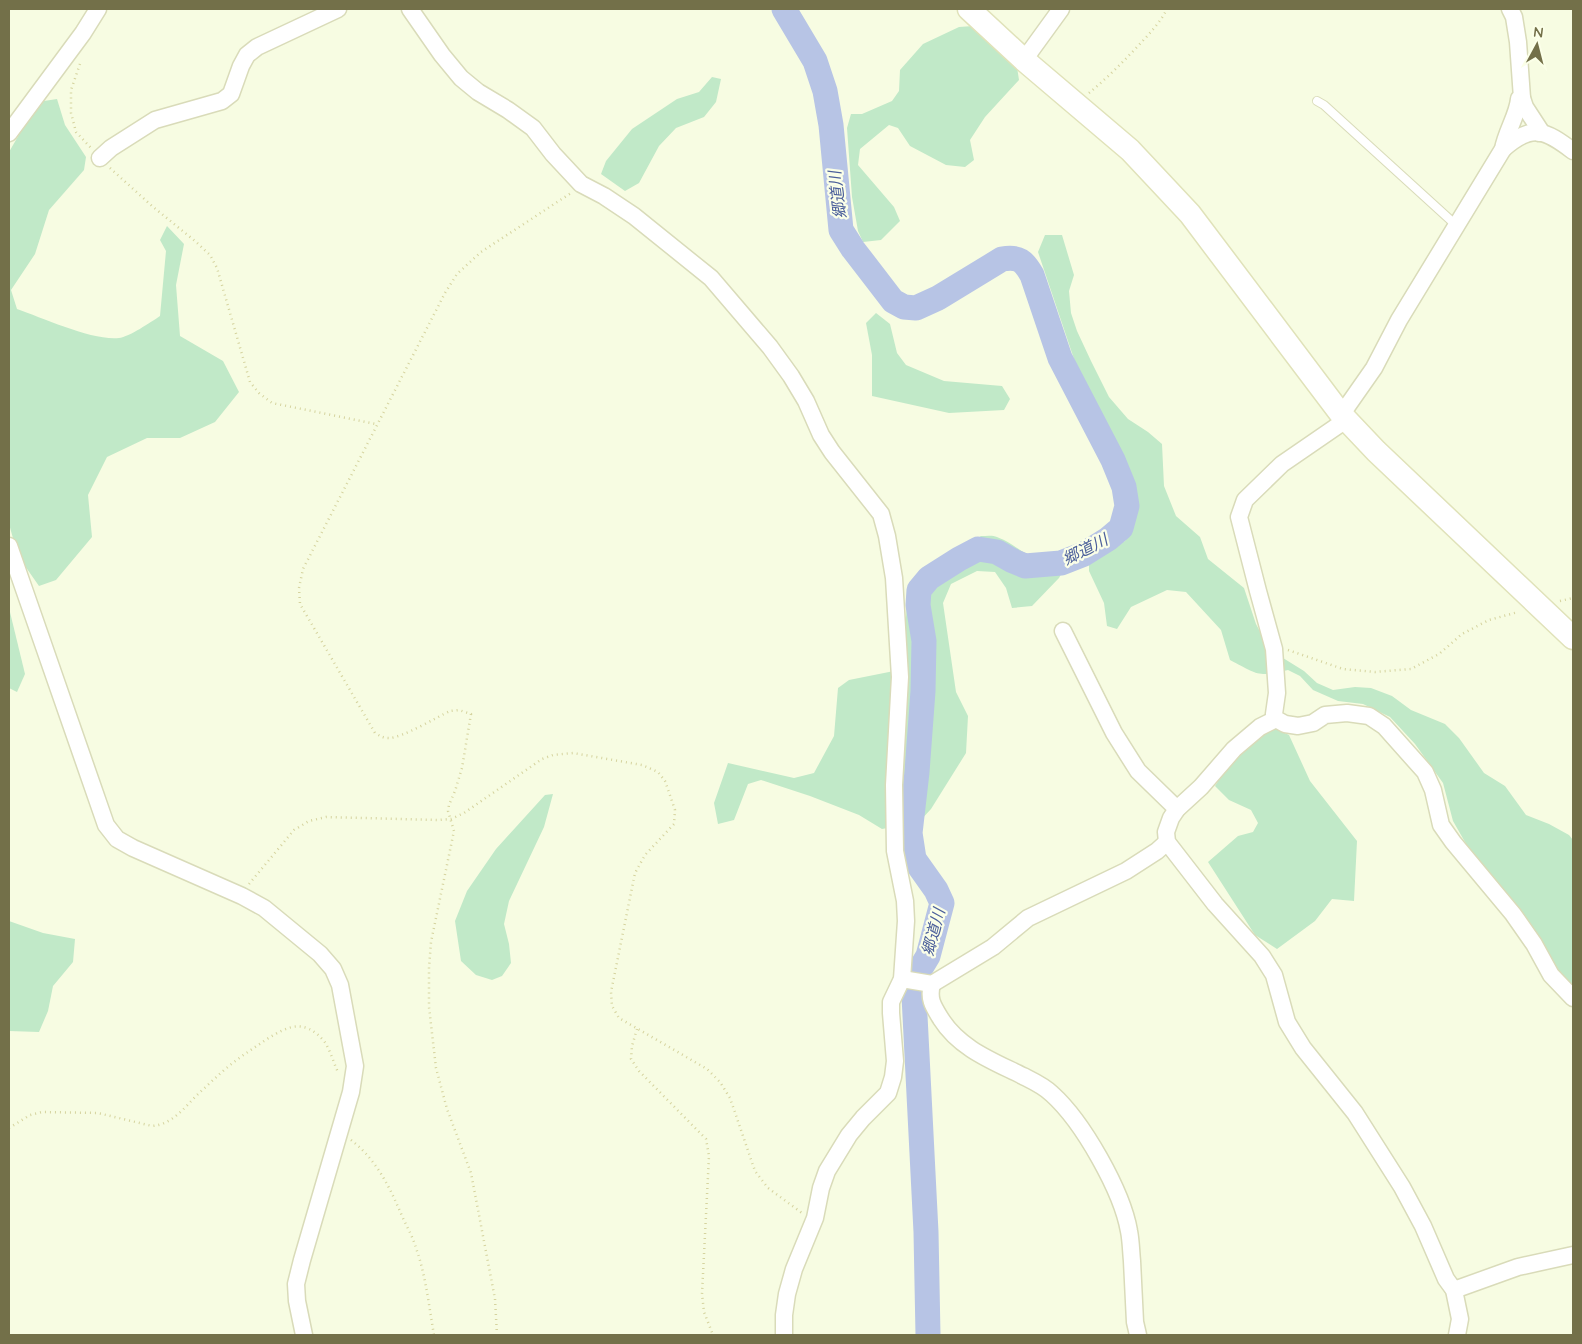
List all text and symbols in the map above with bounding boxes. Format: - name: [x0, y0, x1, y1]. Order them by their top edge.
- north arrow: [1512, 20, 1562, 70]
- text: N: [1532, 23, 1545, 42]
- water label: 郷道川: [824, 168, 850, 220]
- water label: 郷道川: [1059, 528, 1113, 569]
- water label: 郷道川: [917, 904, 949, 958]

